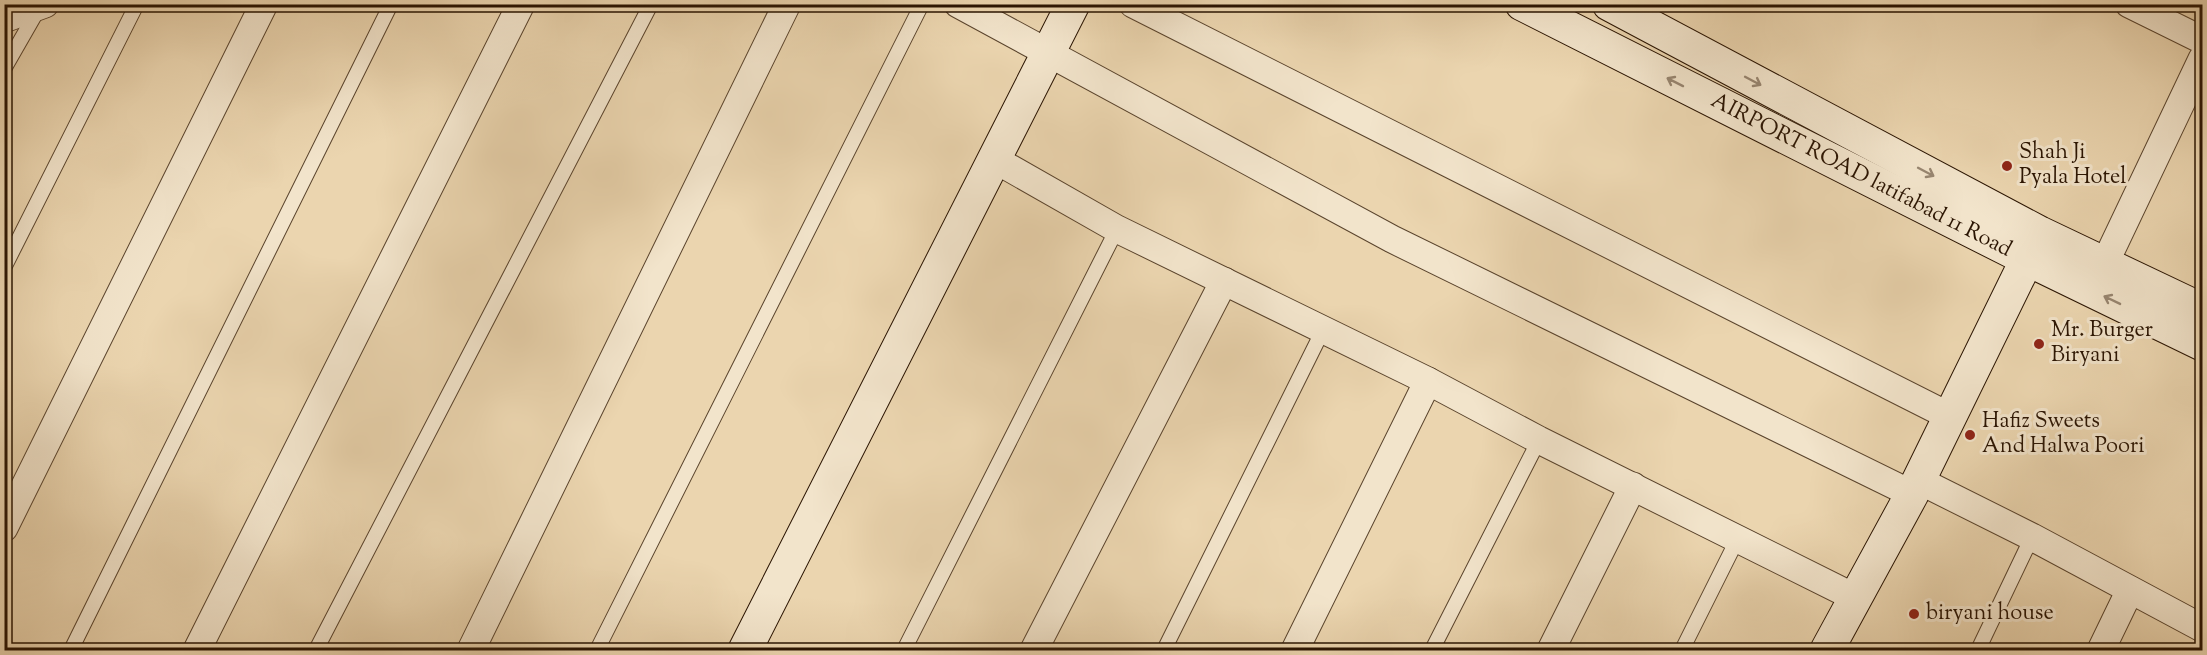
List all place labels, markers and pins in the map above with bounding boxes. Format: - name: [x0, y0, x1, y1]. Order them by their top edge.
- place label: Shah Ji Pyala Hotel: [2019, 137, 2126, 194]
- marker: Shah Ji Pyala Hotel: [2000, 159, 2014, 173]
- place label: Mr. Burger Biryani: [2051, 315, 2153, 372]
- marker: Mr. Burger Biryani: [2032, 337, 2046, 351]
- place label: Hafiz Sweets And Halwa Poori: [1982, 406, 2145, 463]
- marker: Hafiz Sweets And Halwa Poori: [1963, 428, 1977, 442]
- place label: biryani house: [1926, 598, 2054, 630]
- marker: biryani house: [1907, 607, 1921, 621]

